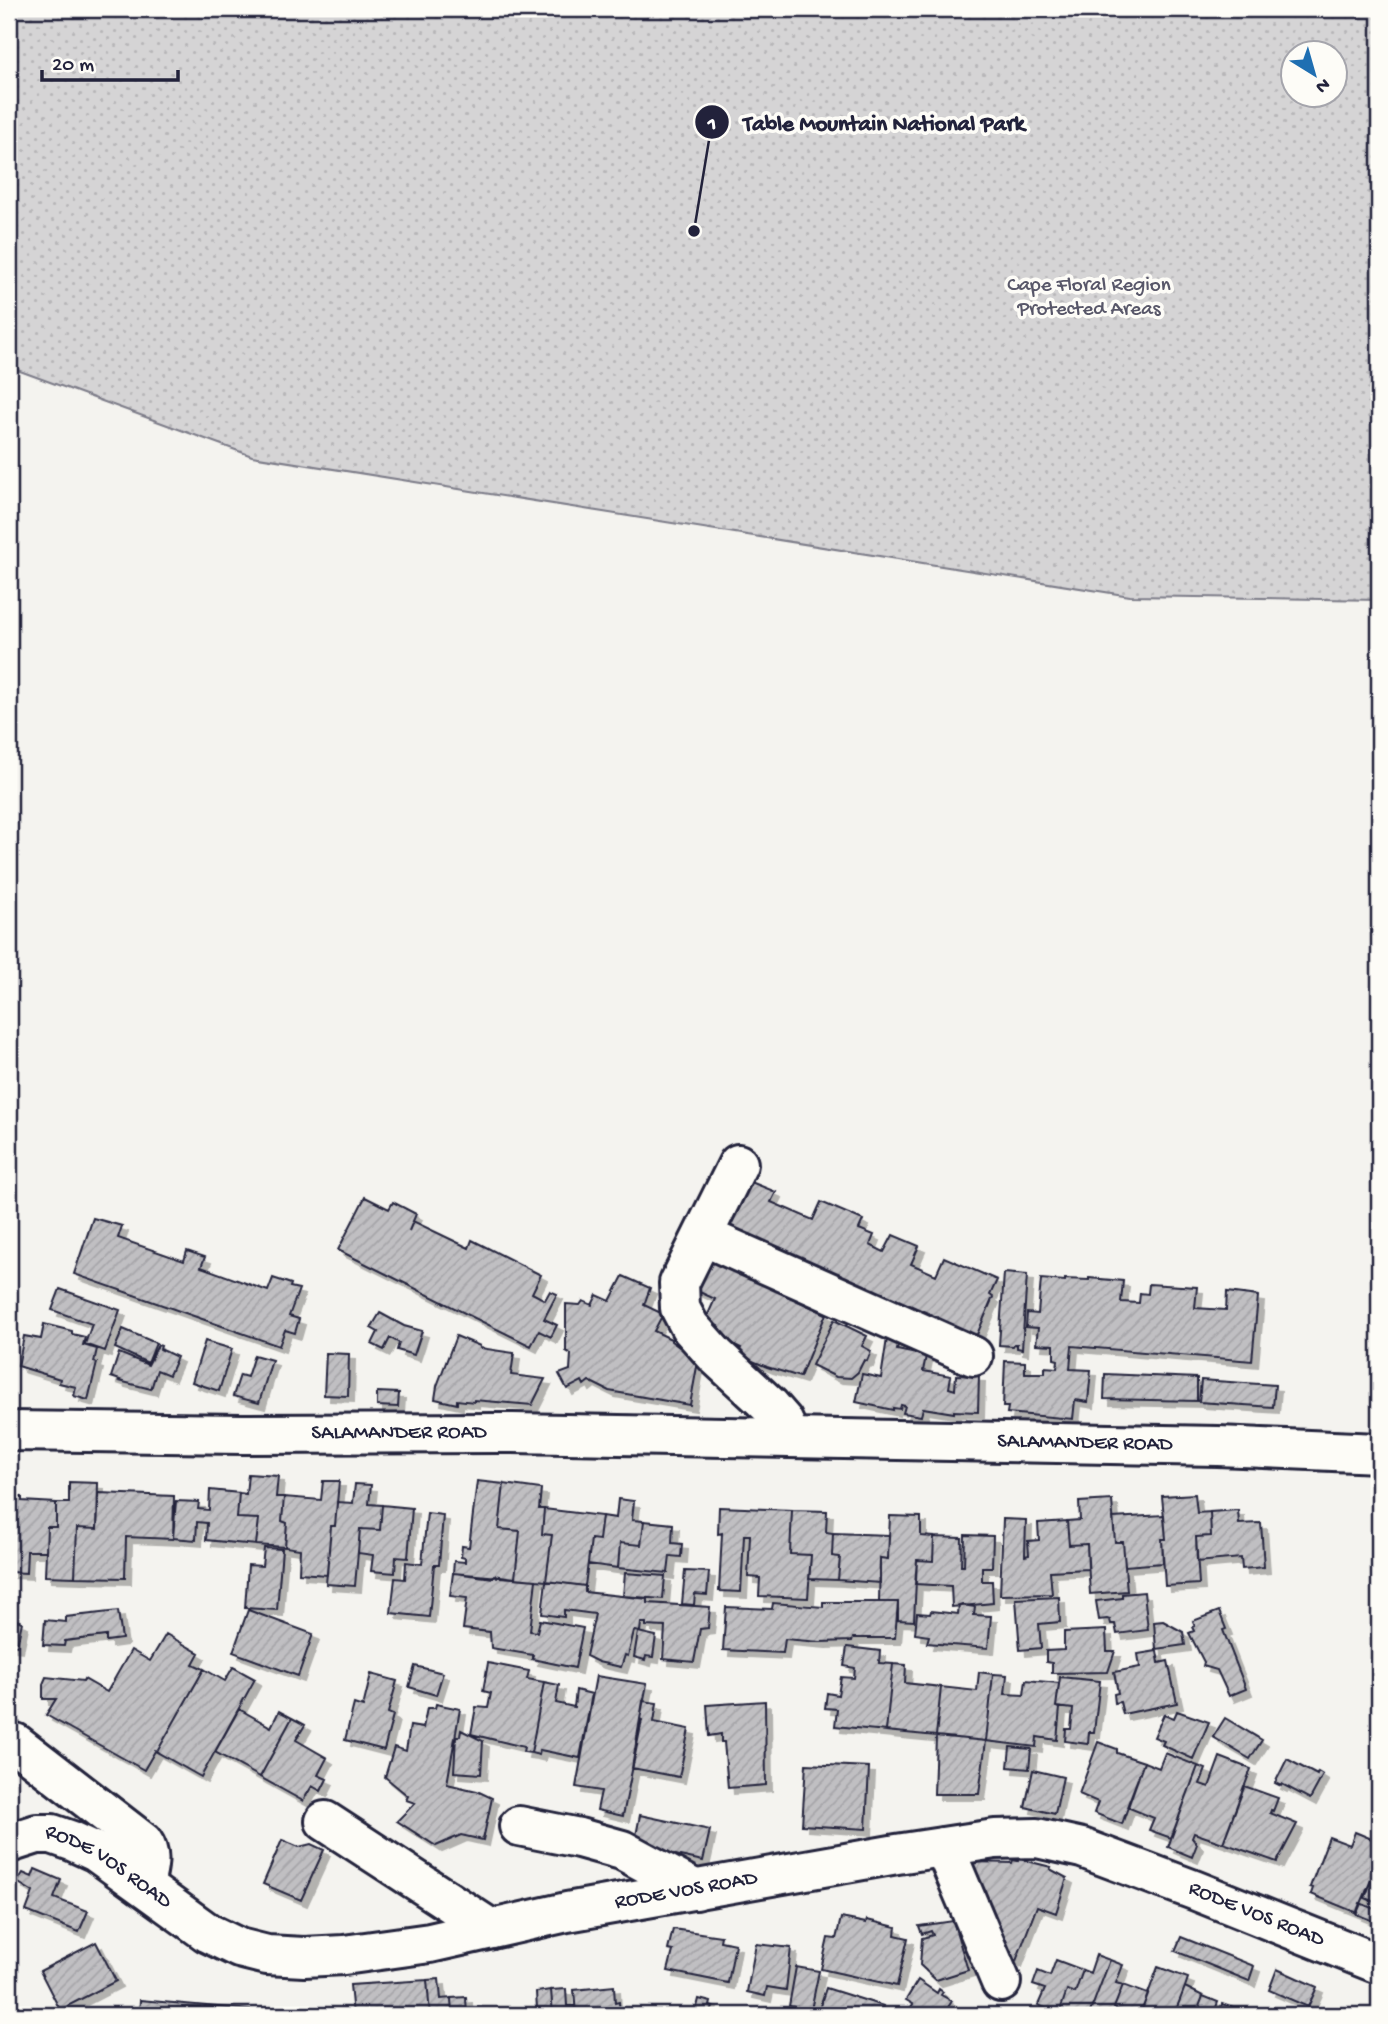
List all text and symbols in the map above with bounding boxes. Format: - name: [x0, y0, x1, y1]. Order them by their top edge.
- scale bar: [42, 38, 178, 82]
- north arrow: [1280, 38, 1350, 108]
- text: 20 m: [52, 54, 94, 79]
- text: N: [1310, 72, 1334, 98]
- callout: Table Mountain National Park: [694, 100, 1038, 144]
- text: Table Mountain National Park: [741, 112, 1027, 139]
- text: 1: [707, 113, 716, 138]
- park label: Cape Floral Region Protected Areas: [1007, 274, 1171, 323]
- street label: SALAMANDER ROAD: [311, 1421, 487, 1446]
- street label: SALAMANDER ROAD: [997, 1429, 1173, 1458]
- street label: RODE VOS ROAD: [45, 1822, 177, 1915]
- street label: RODE VOS ROAD: [613, 1866, 760, 1916]
- street label: RODE VOS ROAD: [1185, 1877, 1328, 1953]

